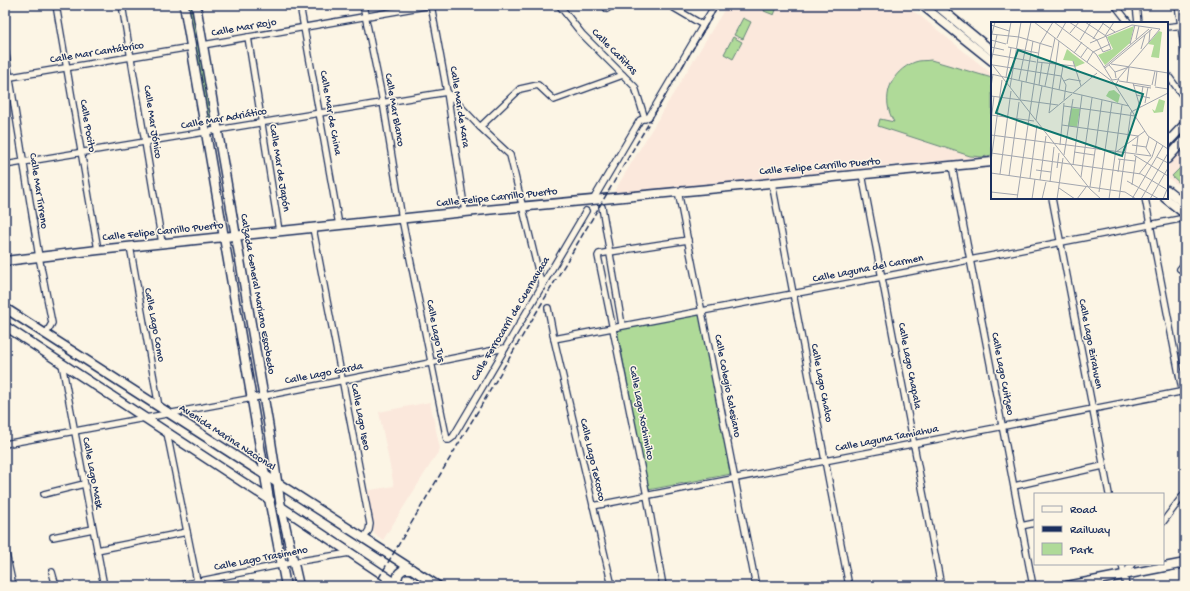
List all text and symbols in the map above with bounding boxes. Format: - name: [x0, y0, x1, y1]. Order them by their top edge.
- street label: Calle Mar Rojo: [211, 16, 278, 40]
- inset map: [991, 22, 1168, 199]
- street label: Calle Cañitas: [589, 27, 640, 78]
- street label: Calle Mar Cantábrico: [49, 40, 145, 66]
- street label: Calle Mar de Kara: [447, 65, 472, 149]
- street label: Calle Mar de China: [317, 70, 344, 157]
- street label: Calle Mar Blanco: [382, 72, 406, 148]
- street label: Calle Mar Jónico: [140, 85, 164, 160]
- street label: Calle Pocito: [76, 99, 98, 154]
- street label: Calle Mar Adriático: [180, 105, 268, 132]
- street label: Calle Mar de Japón: [266, 123, 292, 213]
- street label: Calle Mar Tirreno: [26, 152, 50, 230]
- street label: Calle Felipe Carrillo Puerto: [759, 156, 881, 178]
- street label: Calle Felipe Carrillo Puerto: [436, 186, 558, 210]
- street label: Calzada General Mariano Escobedo: [237, 213, 277, 375]
- street label: Calle Felipe Carrillo Puerto: [102, 220, 224, 244]
- street label: Calle Laguna del Carmen: [812, 252, 925, 286]
- street label: Calle Ferrocarril de Cuernavaca: [469, 254, 553, 383]
- street label: Calle Lago Como: [141, 287, 167, 363]
- street label: Calle Lago Zirahuen: [1075, 298, 1105, 391]
- street label: Calle Lago Tus: [423, 299, 447, 364]
- street label: Calle Lago Chapala: [895, 322, 923, 411]
- street label: Calle Lago Cuitzeo: [988, 332, 1016, 417]
- street label: Calle Colegio Salesiano: [711, 333, 743, 439]
- street label: Calle Lago Chalco: [808, 343, 835, 424]
- street label: Calle Lago Garda: [284, 360, 365, 387]
- street label: Calle Lago Xochimilco: [626, 365, 656, 461]
- street label: Calle Lago Iseo: [348, 382, 372, 452]
- street label: Avenida Marina Nacional: [177, 402, 278, 474]
- street label: Calle Lago Texcoco: [577, 417, 607, 503]
- street label: Calle Laguna Tamiahua: [835, 423, 940, 455]
- street label: Calle Lago Mask: [79, 436, 105, 511]
- legend: [1034, 493, 1164, 565]
- text: Road: [1070, 504, 1097, 518]
- text: Railway: [1070, 524, 1110, 538]
- street label: Calle Lago Trasimeno: [213, 544, 309, 574]
- text: Park: [1069, 544, 1095, 558]

